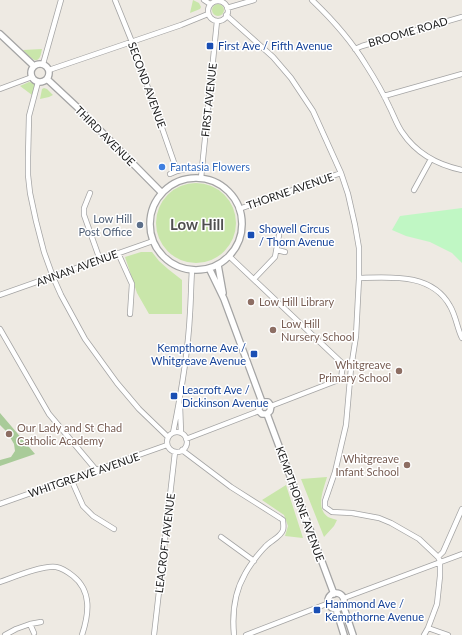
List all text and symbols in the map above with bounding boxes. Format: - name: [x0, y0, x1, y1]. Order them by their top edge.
- street label: BROOME ROAD: [367, 14, 449, 49]
- place label: First Ave / Fifth Avenue: [218, 39, 332, 52]
- street label: SECOND AVENUE: [126, 40, 169, 130]
- marker: First Ave / Fifth Avenue: [205, 41, 215, 51]
- street label: FIRST AVENUE: [198, 62, 219, 138]
- street label: THIRD AVENUE: [73, 103, 138, 168]
- place label: Fantasia Flowers: [170, 160, 250, 173]
- marker: Fantasia Flowers: [157, 162, 167, 172]
- street label: THORNE AVENUE: [245, 170, 335, 212]
- place label: Low Hill Post Office: [78, 212, 132, 238]
- district label: Low Hill: [170, 215, 224, 233]
- marker: Low Hill Post Office: [135, 220, 145, 230]
- place label: Showell Circus / Thorn Avenue: [259, 222, 334, 248]
- marker: Showell Circus / Thorn Avenue: [246, 230, 256, 240]
- street label: ANNAN AVENUE: [34, 247, 119, 288]
- place label: Low Hill Library: [259, 295, 334, 308]
- marker: Low Hill Library: [246, 297, 256, 307]
- place label: Low Hill Nursery School: [281, 317, 355, 343]
- marker: Low Hill Nursery School: [268, 325, 278, 335]
- place label: Kempthorne Ave / Whitgreave Avenue: [151, 341, 246, 367]
- marker: Kempthorne Ave / Whitgreave Avenue: [249, 349, 259, 359]
- place label: Whitgreave Primary School: [319, 358, 391, 384]
- marker: Whitgreave Primary School: [394, 366, 404, 376]
- place label: Leacroft Ave / Dickinson Avenue: [182, 383, 269, 409]
- marker: Leacroft Ave / Dickinson Avenue: [169, 391, 179, 401]
- place label: Our Lady and St Chad Catholic Academy: [17, 421, 122, 447]
- marker: Our Lady and St Chad Catholic Academy: [4, 429, 14, 439]
- street label: KEMPTHORNE AVENUE: [274, 444, 327, 563]
- street label: WHITGREAVE AVENUE: [26, 449, 141, 500]
- place label: Whitgreave Infant School: [335, 452, 399, 478]
- marker: Whitgreave Infant School: [402, 460, 412, 470]
- street label: LEACROFT AVENUE: [152, 492, 177, 594]
- place label: Hammond Ave / Kempthorne Avenue: [325, 597, 424, 623]
- marker: Hammond Ave / Kempthorne Avenue: [312, 605, 322, 615]

